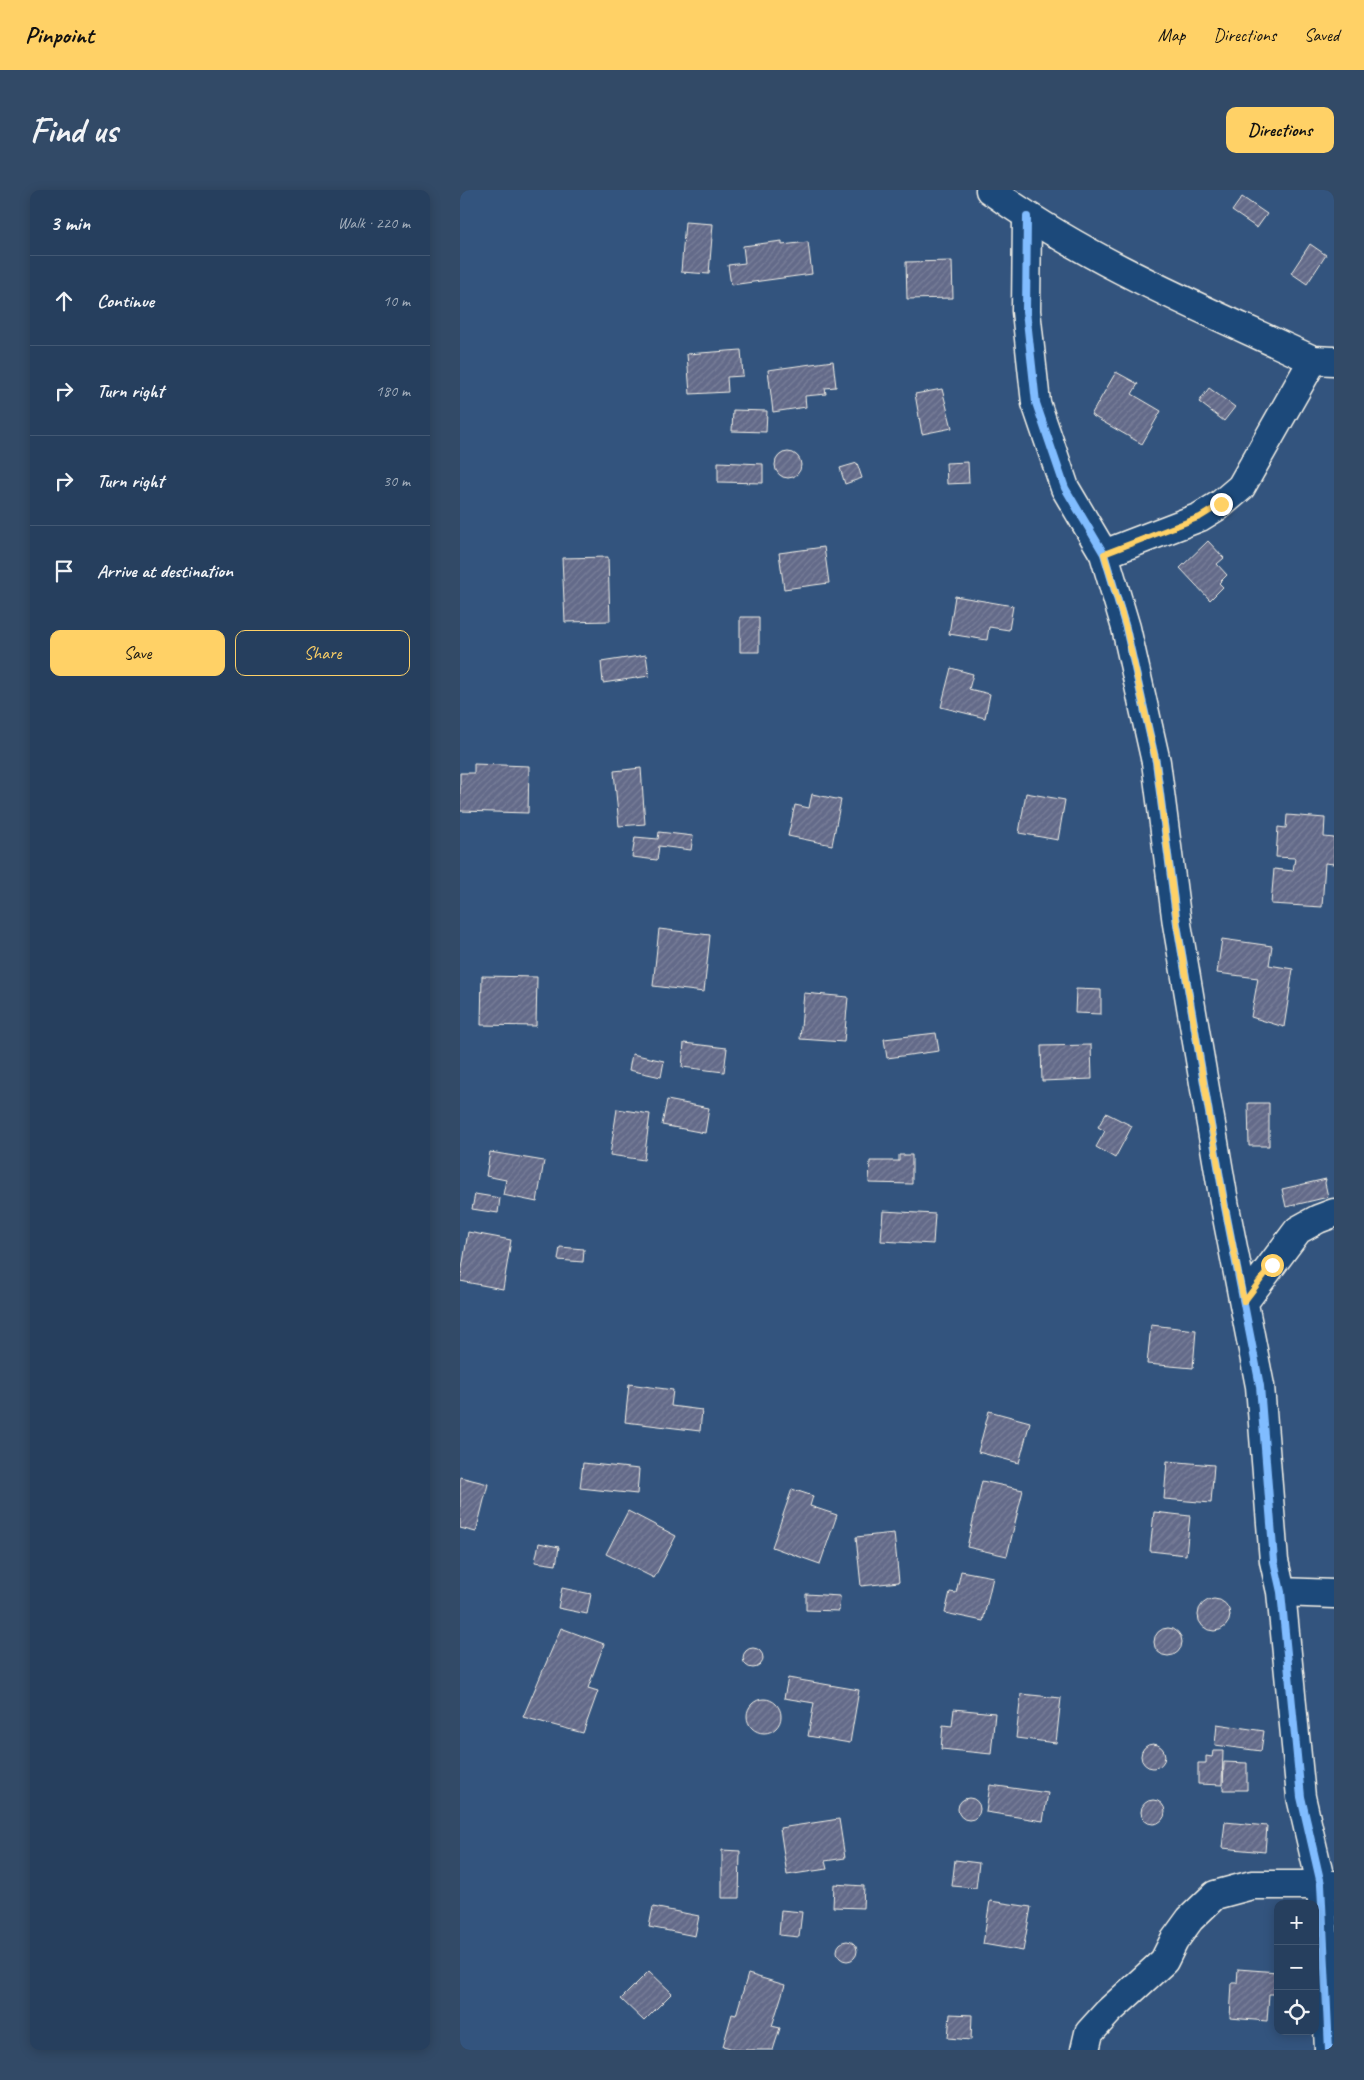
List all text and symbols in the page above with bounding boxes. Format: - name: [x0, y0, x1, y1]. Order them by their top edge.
- text: Pinpoint: [25, 20, 94, 50]
- text: Map: [1158, 24, 1185, 46]
- text: Directions: [1213, 24, 1276, 46]
- text: Saved: [1304, 24, 1339, 46]
- button: Directions: [1226, 107, 1334, 153]
- text: Find us: [30, 108, 117, 153]
- text: 3 min: [50, 210, 90, 236]
- text: Walk · 220 m: [338, 213, 410, 233]
- icon: ahead: [50, 287, 78, 315]
- text: Continue: [97, 289, 154, 313]
- text: 10 m: [383, 291, 410, 311]
- icon: right: [50, 377, 78, 405]
- text: Turn right: [97, 379, 164, 403]
- text: 180 m: [376, 381, 410, 401]
- icon: right: [50, 467, 78, 495]
- text: Turn right: [97, 469, 164, 493]
- text: 30 m: [383, 471, 410, 491]
- route end: [1210, 493, 1233, 516]
- icon: arrive: [50, 557, 78, 585]
- text: Arrive at destination: [97, 559, 233, 583]
- button: Save: [50, 630, 225, 676]
- button: Share: [235, 630, 410, 676]
- route start: [1261, 1254, 1284, 1277]
- map controls: [1274, 1900, 1319, 2035]
- button: +: [1274, 1900, 1319, 1945]
- button: −: [1274, 1945, 1319, 1990]
- button: locate: [1274, 1990, 1319, 2035]

